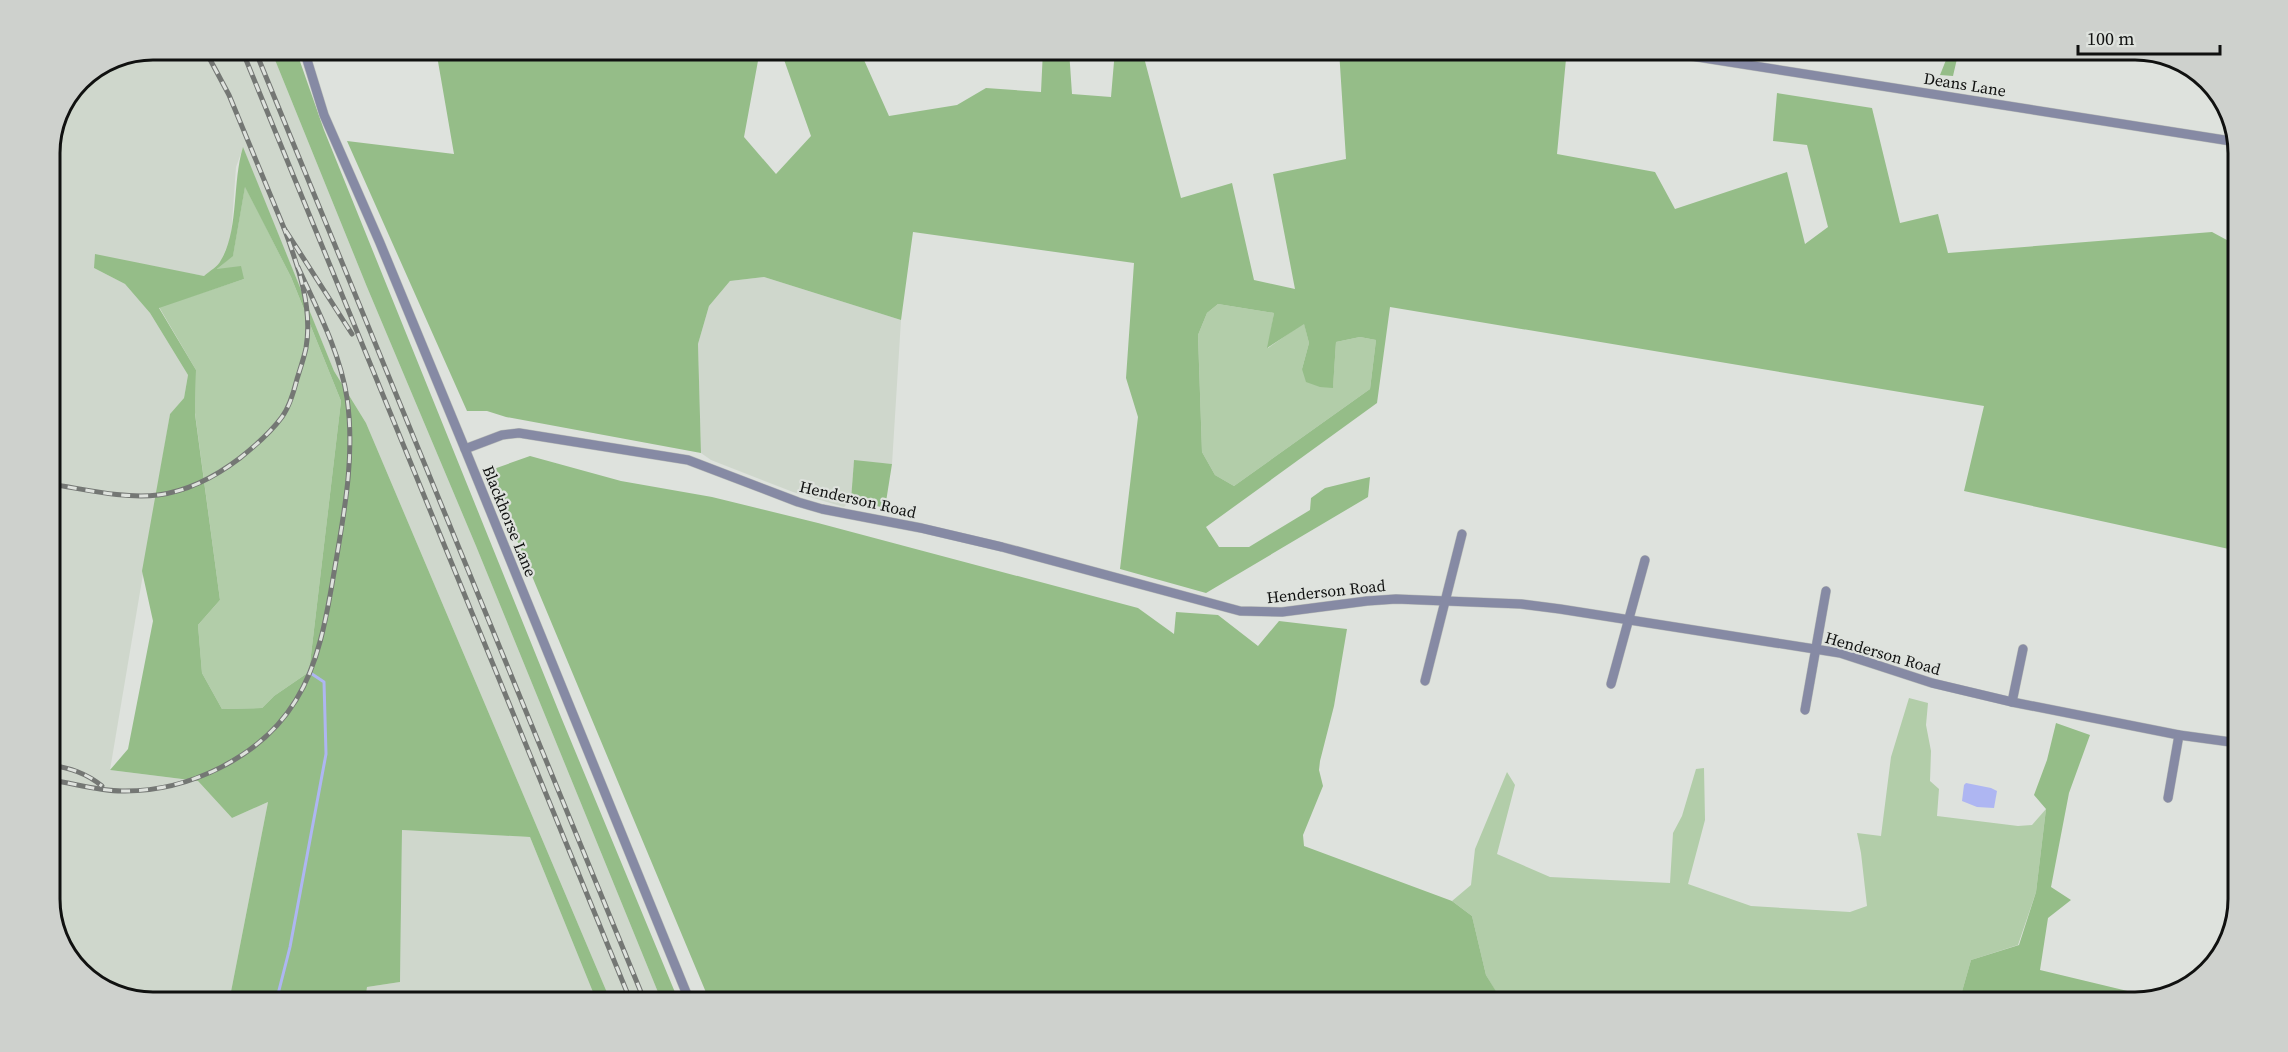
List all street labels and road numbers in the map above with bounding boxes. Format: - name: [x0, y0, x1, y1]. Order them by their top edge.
- street label: Deans Lane: [1922, 67, 2008, 101]
- street label: Blackhorse Lane: [478, 462, 542, 580]
- street label: Henderson Road: [797, 475, 919, 523]
- street label: Henderson Road: [1265, 574, 1387, 608]
- street label: Henderson Road: [1823, 626, 1943, 680]

